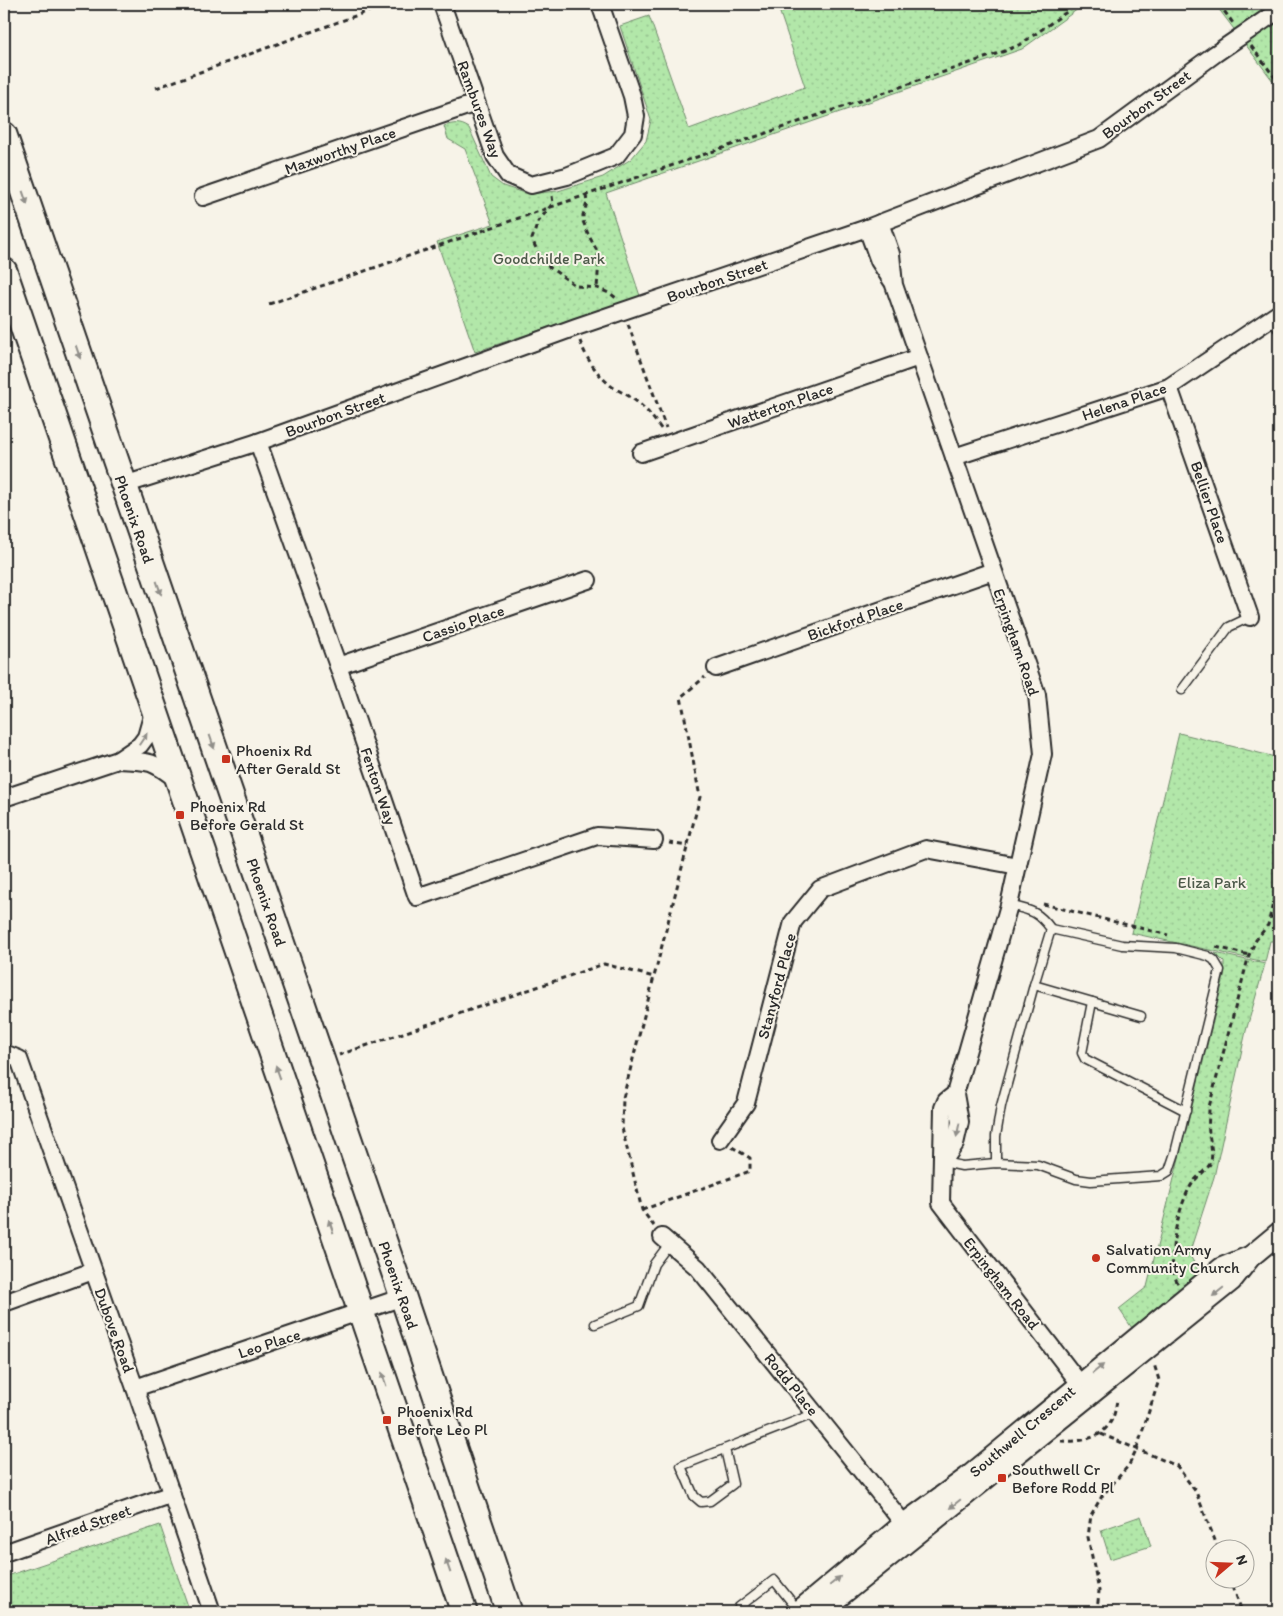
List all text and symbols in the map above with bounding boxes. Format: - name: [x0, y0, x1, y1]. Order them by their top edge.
- street label: Rambures Way: [453, 58, 506, 161]
- street label: Bourbon Street: [1098, 66, 1194, 143]
- street label: Maxworthy Place: [282, 123, 398, 178]
- one-way arrow: [21, 191, 29, 206]
- park label: Goodchilde Park: [493, 249, 606, 268]
- street label: Bourbon Street: [664, 254, 770, 307]
- one-way arrow: [74, 345, 82, 360]
- street label: Helena Place: [1079, 378, 1169, 425]
- street label: Watterton Place: [725, 379, 835, 432]
- street label: Bourbon Street: [283, 388, 388, 441]
- street label: Bellier Place: [1187, 459, 1232, 546]
- street label: Phoenix Road: [111, 473, 159, 566]
- one-way arrow: [156, 581, 163, 596]
- street label: Erpingham Road: [989, 586, 1044, 699]
- street label: Bickford Place: [805, 594, 905, 645]
- street label: Cassio Place: [420, 601, 507, 646]
- one-way arrow: [138, 733, 147, 746]
- one-way arrow: [208, 735, 216, 750]
- place label: Phoenix Rd After Gerald St: [236, 741, 341, 778]
- street label: Fenton Way: [356, 745, 401, 828]
- marker: Phoenix Rd After Gerald St: [220, 753, 232, 765]
- place label: Phoenix Rd Before Gerald St: [190, 797, 304, 834]
- marker: Phoenix Rd Before Gerald St: [174, 809, 186, 821]
- street label: Phoenix Road: [243, 856, 291, 949]
- park label: Eliza Park: [1178, 873, 1247, 892]
- street label: Stanyford Place: [753, 931, 800, 1041]
- one-way arrow: [274, 1064, 282, 1079]
- one-way arrow: [954, 1122, 962, 1138]
- one-way arrow: [327, 1218, 334, 1233]
- street label: Erpingham Road: [960, 1233, 1044, 1334]
- street label: Phoenix Road: [375, 1239, 423, 1332]
- place label: Salvation Army Community Church: [1106, 1240, 1240, 1277]
- marker: Salvation Army Community Church: [1090, 1252, 1102, 1264]
- street label: Dubove Road: [90, 1285, 139, 1375]
- one-way arrow: [1211, 1287, 1224, 1298]
- street label: Leo Place: [236, 1325, 303, 1362]
- street label: Rodd Place: [760, 1349, 823, 1420]
- one-way arrow: [1091, 1363, 1104, 1374]
- one-way arrow: [380, 1372, 387, 1387]
- street label: Southwell Crescent: [965, 1381, 1079, 1481]
- place label: Phoenix Rd Before Leo Pl: [397, 1402, 488, 1439]
- marker: Phoenix Rd Before Leo Pl: [381, 1414, 393, 1426]
- place label: Southwell Cr Before Rodd Pl: [1012, 1460, 1115, 1497]
- marker: Southwell Cr Before Rodd Pl: [996, 1472, 1008, 1484]
- one-way arrow: [949, 1499, 962, 1510]
- street label: Alfred Street: [43, 1500, 134, 1549]
- north arrow: [1206, 1538, 1256, 1588]
- text: N: [1232, 1553, 1251, 1567]
- one-way arrow: [444, 1558, 452, 1573]
- one-way arrow: [829, 1575, 842, 1586]

